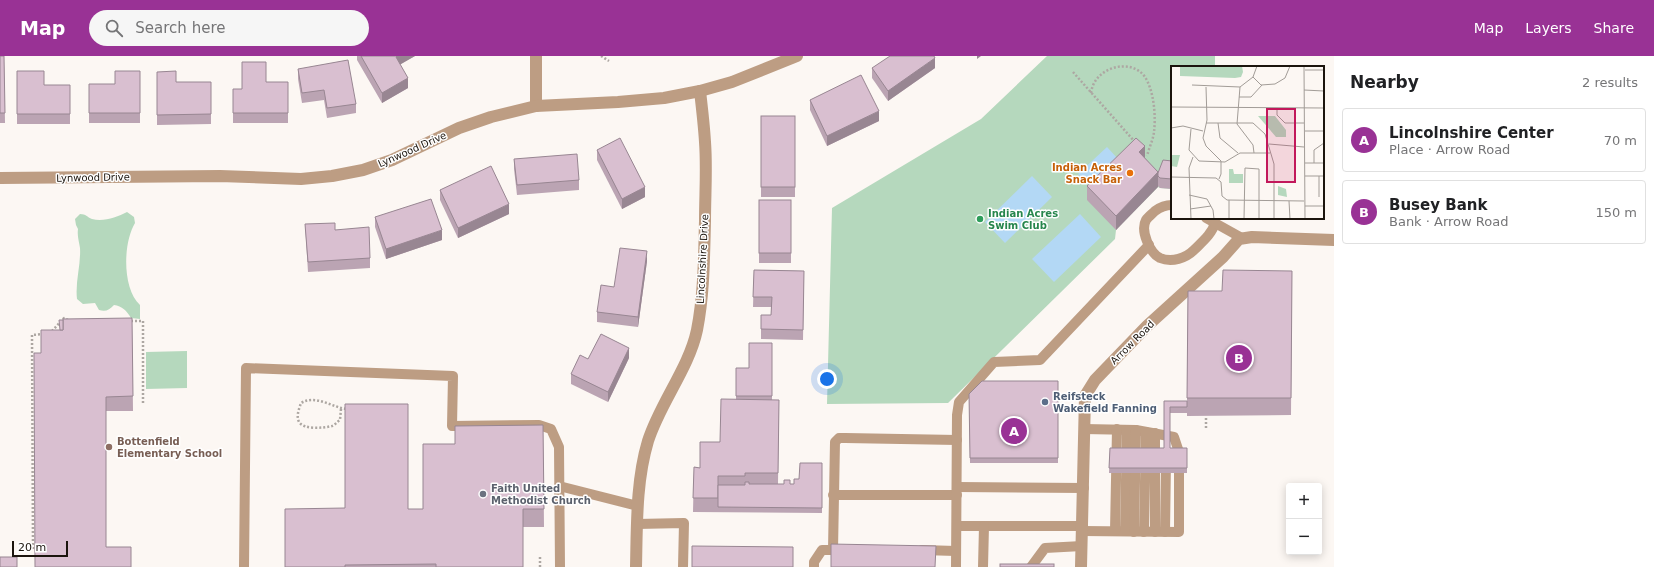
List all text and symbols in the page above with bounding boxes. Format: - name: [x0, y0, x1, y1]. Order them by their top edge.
- search box: [89, 10, 369, 46]
- text: Map: [20, 17, 65, 39]
- icon: search: [103, 17, 125, 39]
- text: Search here: [135, 19, 225, 37]
- text: Map: [1474, 20, 1503, 36]
- text: Layers: [1525, 20, 1572, 36]
- text: Share: [1594, 20, 1634, 36]
- inset map: [1171, 66, 1324, 219]
- text: Nearby: [1350, 72, 1419, 92]
- text: 2 results: [1582, 75, 1638, 90]
- text: Lincolnshire Center: [1389, 124, 1554, 142]
- street label: Lynwood Drive: [376, 129, 448, 169]
- text: A: [1359, 133, 1369, 148]
- text: 70 m: [1604, 133, 1637, 148]
- text: Place · Arrow Road: [1389, 142, 1510, 157]
- place label: Indian Acres Snack Bar: [1052, 162, 1122, 185]
- marker: Indian Acres Snack Bar: [1125, 168, 1135, 178]
- street label: Lynwood Drive: [56, 171, 130, 184]
- text: Busey Bank: [1389, 196, 1487, 214]
- text: B: [1359, 205, 1369, 220]
- text: 150 m: [1595, 205, 1637, 220]
- place label: Indian Acres Swim Club: [988, 208, 1058, 231]
- street label: Lincolnshire Drive: [695, 214, 710, 304]
- marker: Indian Acres Swim Club: [975, 214, 985, 224]
- text: Bank · Arrow Road: [1389, 214, 1508, 229]
- street label: Arrow Road: [1108, 318, 1156, 366]
- pin: B: [1226, 343, 1252, 373]
- your location: [817, 369, 837, 389]
- place label: Reifsteck Wakefield Fanning: [1053, 391, 1157, 414]
- marker: Reifsteck Wakefield Fanning: [1040, 397, 1050, 407]
- pin: A: [1001, 416, 1027, 446]
- place label: Bottenfield Elementary School: [117, 436, 222, 459]
- marker: Bottenfield Elementary School: [104, 442, 114, 452]
- place label: Faith United Methodist Church: [491, 483, 591, 506]
- map controls: [1286, 483, 1322, 555]
- button: +: [1286, 483, 1322, 519]
- marker: Faith United Methodist Church: [478, 489, 488, 499]
- button: −: [1286, 519, 1322, 555]
- scale bar: [12, 539, 68, 558]
- text: 20 m: [18, 541, 46, 554]

